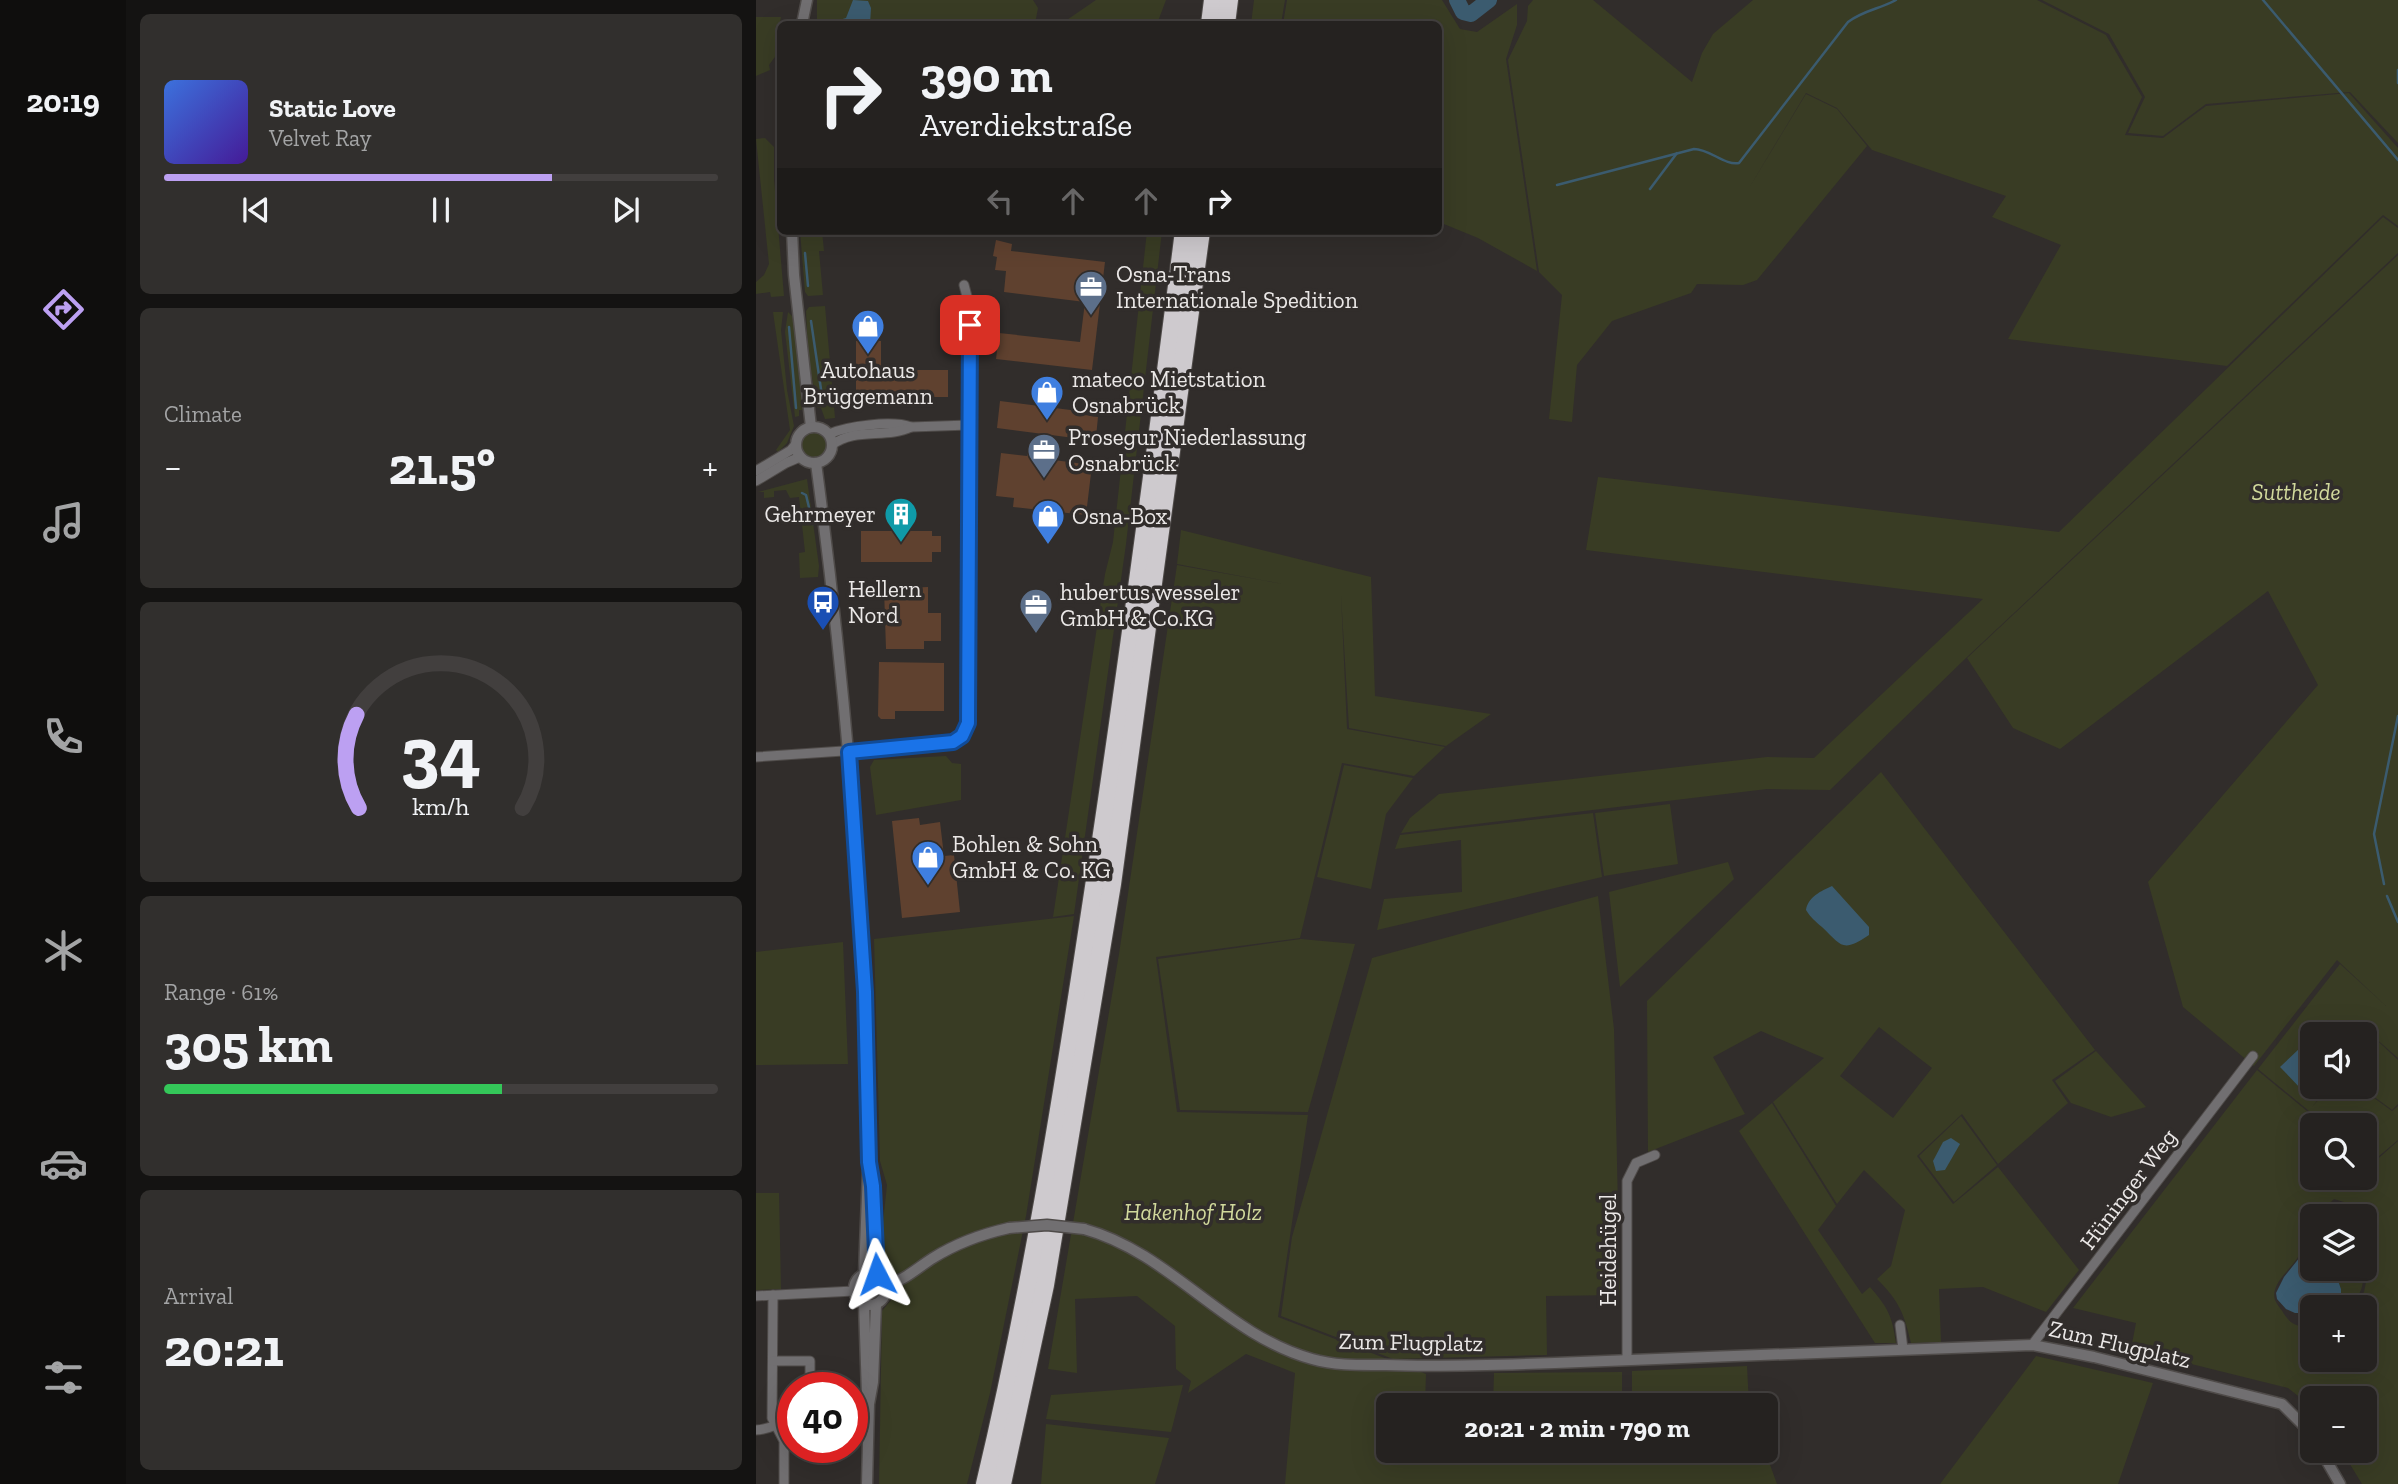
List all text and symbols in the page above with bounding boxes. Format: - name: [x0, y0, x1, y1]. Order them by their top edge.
- text: 390 m: [920, 46, 1053, 105]
- icon: right: [805, 49, 896, 140]
- text: 20:19: [26, 82, 100, 120]
- text: Static Love: [269, 92, 396, 124]
- text: Averdiekstraße: [920, 106, 1132, 144]
- text: Velvet Ray: [269, 124, 371, 152]
- icon: left: [981, 182, 1019, 220]
- icon: ahead: [1054, 182, 1092, 220]
- icon: ahead: [1127, 182, 1165, 220]
- icon: right: [1200, 182, 1238, 220]
- icon: previous: [237, 191, 275, 229]
- icon: pause: [422, 191, 460, 229]
- icon: next: [607, 191, 645, 229]
- place label: Osna-Trans Internationale Spedition: [1116, 260, 1358, 314]
- office icon: Osna-Trans Internationale Spedition: [1072, 268, 1110, 317]
- icon: directions: [39, 285, 88, 334]
- pin: [940, 295, 1000, 355]
- icon: arrive: [951, 306, 989, 344]
- shop icon: Autohaus Brüggemann: [849, 307, 887, 356]
- place label: Autohaus Brüggemann: [803, 356, 933, 410]
- place label: mateco Mietstation Osnabrück: [1072, 365, 1266, 419]
- shop icon: mateco Mietstation Osnabrück: [1028, 373, 1066, 422]
- text: Climate: [164, 400, 242, 428]
- place label: Prosegur Niederlassung Osnabrück: [1068, 423, 1307, 477]
- office icon: Prosegur Niederlassung Osnabrück: [1025, 431, 1063, 480]
- text: 21.5°: [388, 435, 495, 497]
- text: −: [164, 444, 182, 490]
- text: +: [702, 444, 718, 490]
- park label: Suttheide: [2251, 478, 2341, 506]
- building icon: Gehrmeyer: [882, 495, 920, 544]
- shop icon: Osna-Box: [1029, 497, 1067, 546]
- icon: music: [39, 498, 88, 547]
- place label: Gehrmeyer: [765, 500, 876, 528]
- place label: Osna-Box: [1072, 502, 1167, 530]
- place label: Hellern Nord: [848, 575, 922, 629]
- place label: hubertus wesseler GmbH & Co.KG: [1060, 578, 1240, 632]
- bus stop icon: Hellern Nord: [804, 583, 842, 632]
- office icon: hubertus wesseler GmbH & Co.KG: [1017, 586, 1055, 635]
- text: 34: [401, 709, 481, 797]
- icon: phone: [39, 712, 88, 761]
- text: km/h: [412, 791, 470, 821]
- place label: Bohlen & Sohn GmbH & Co. KG: [952, 830, 1111, 884]
- shop icon: Bohlen & Sohn GmbH & Co. KG: [909, 838, 947, 887]
- icon: climate: [39, 926, 88, 975]
- text: Range · 61%: [164, 978, 278, 1006]
- text: 305 km: [164, 1013, 333, 1075]
- map controls: [2300, 1022, 2377, 1463]
- button: sound: [2300, 1022, 2377, 1099]
- button: search: [2300, 1113, 2377, 1190]
- street label: Hüninger Weg: [2074, 1123, 2183, 1255]
- icon: car: [39, 1139, 88, 1188]
- street label: Heidehügel: [1594, 1194, 1622, 1306]
- park label: Hakenhof Holz: [1124, 1198, 1262, 1226]
- button: layers: [2300, 1204, 2377, 1281]
- position arrow: [840, 1237, 914, 1311]
- text: Arrival: [164, 1282, 233, 1310]
- button: +: [2300, 1295, 2377, 1372]
- street label: Zum Flugplatz: [2046, 1314, 2194, 1374]
- text: 20:21: [164, 1317, 284, 1379]
- street label: Zum Flugplatz: [1338, 1327, 1484, 1357]
- icon: filters: [39, 1353, 88, 1402]
- speed limit sign: 40: [777, 1372, 868, 1463]
- button: −: [2300, 1386, 2377, 1463]
- text: 20:21 · 2 min · 790 m: [1464, 1412, 1690, 1444]

